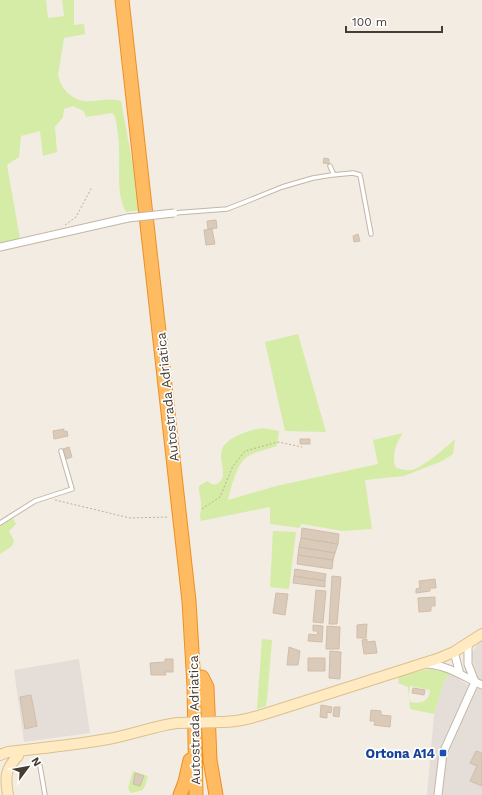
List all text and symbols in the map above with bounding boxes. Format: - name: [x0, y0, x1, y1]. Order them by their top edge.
- scale bar: [346, 8, 442, 34]
- text: 100 m: [352, 15, 387, 29]
- street label: Autostrada Adriatica: [153, 331, 182, 462]
- street label: Autostrada Adriatica: [186, 654, 203, 785]
- place label: Ortona A14: [366, 746, 436, 761]
- north arrow: [8, 747, 48, 787]
- marker: Ortona A14: [438, 748, 448, 758]
- text: N: [28, 755, 44, 769]

